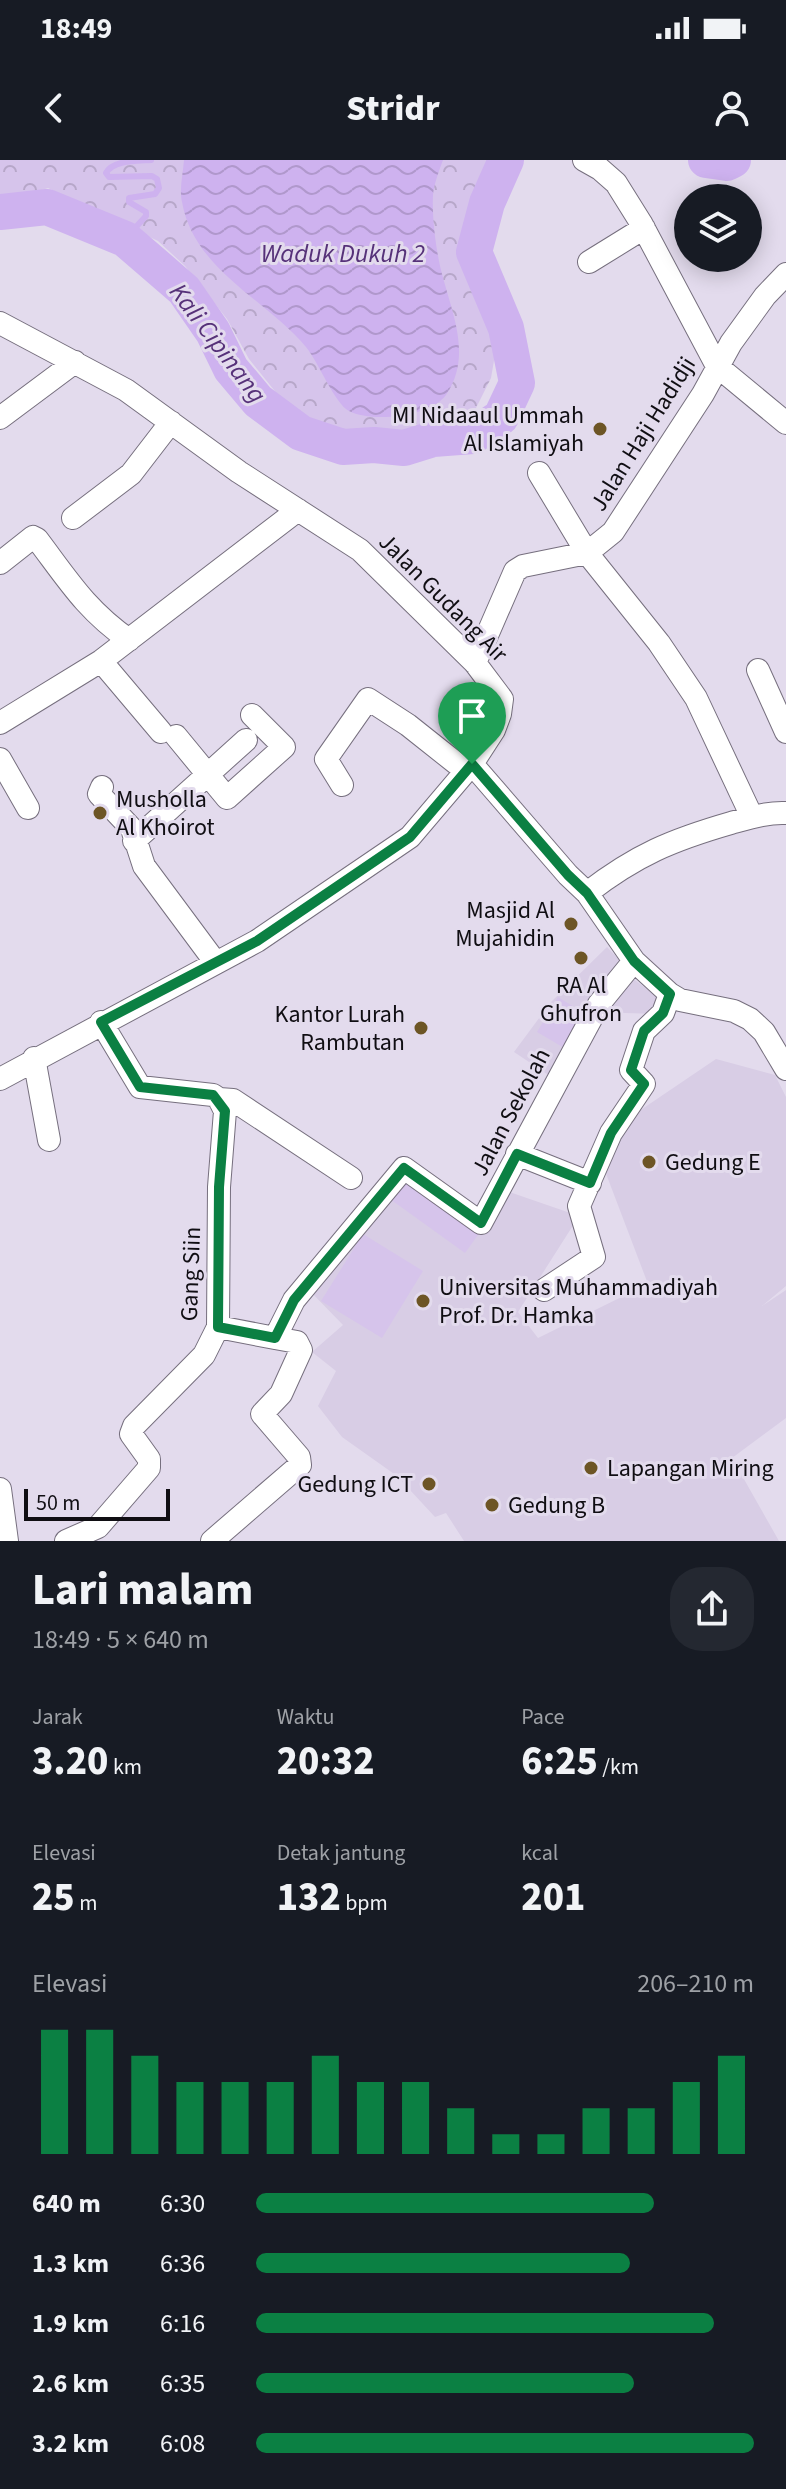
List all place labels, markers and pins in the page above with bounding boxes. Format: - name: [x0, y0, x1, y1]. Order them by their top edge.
- place label: MI Nidaaul Ummah Al Islamiyah: [392, 398, 584, 461]
- marker: MI Nidaaul Ummah Al Islamiyah: [591, 420, 609, 438]
- pin: [438, 682, 506, 764]
- place label: Musholla Al Khoirot: [116, 782, 215, 845]
- marker: Musholla Al Khoirot: [91, 804, 109, 822]
- place label: Masjid Al Mujahidin: [455, 893, 555, 956]
- marker: Masjid Al Mujahidin: [562, 915, 580, 933]
- marker: RA Al Ghufron: [572, 949, 590, 967]
- place label: RA Al Ghufron: [540, 968, 622, 1031]
- place label: Kantor Lurah Rambutan: [275, 997, 405, 1060]
- marker: Kantor Lurah Rambutan: [412, 1019, 430, 1037]
- place label: Gedung E: [665, 1145, 761, 1180]
- marker: Gedung E: [640, 1153, 658, 1171]
- place label: Universitas Muhammadiyah Prof. Dr. Hamka: [439, 1270, 718, 1333]
- marker: Universitas Muhammadiyah Prof. Dr. Hamka: [414, 1292, 432, 1310]
- place label: Lapangan Miring: [607, 1451, 774, 1486]
- marker: Lapangan Miring: [582, 1459, 600, 1477]
- place label: Gedung ICT: [297, 1467, 413, 1502]
- marker: Gedung ICT: [420, 1475, 438, 1493]
- place label: Gedung B: [508, 1488, 605, 1523]
- marker: Gedung B: [483, 1496, 501, 1514]

